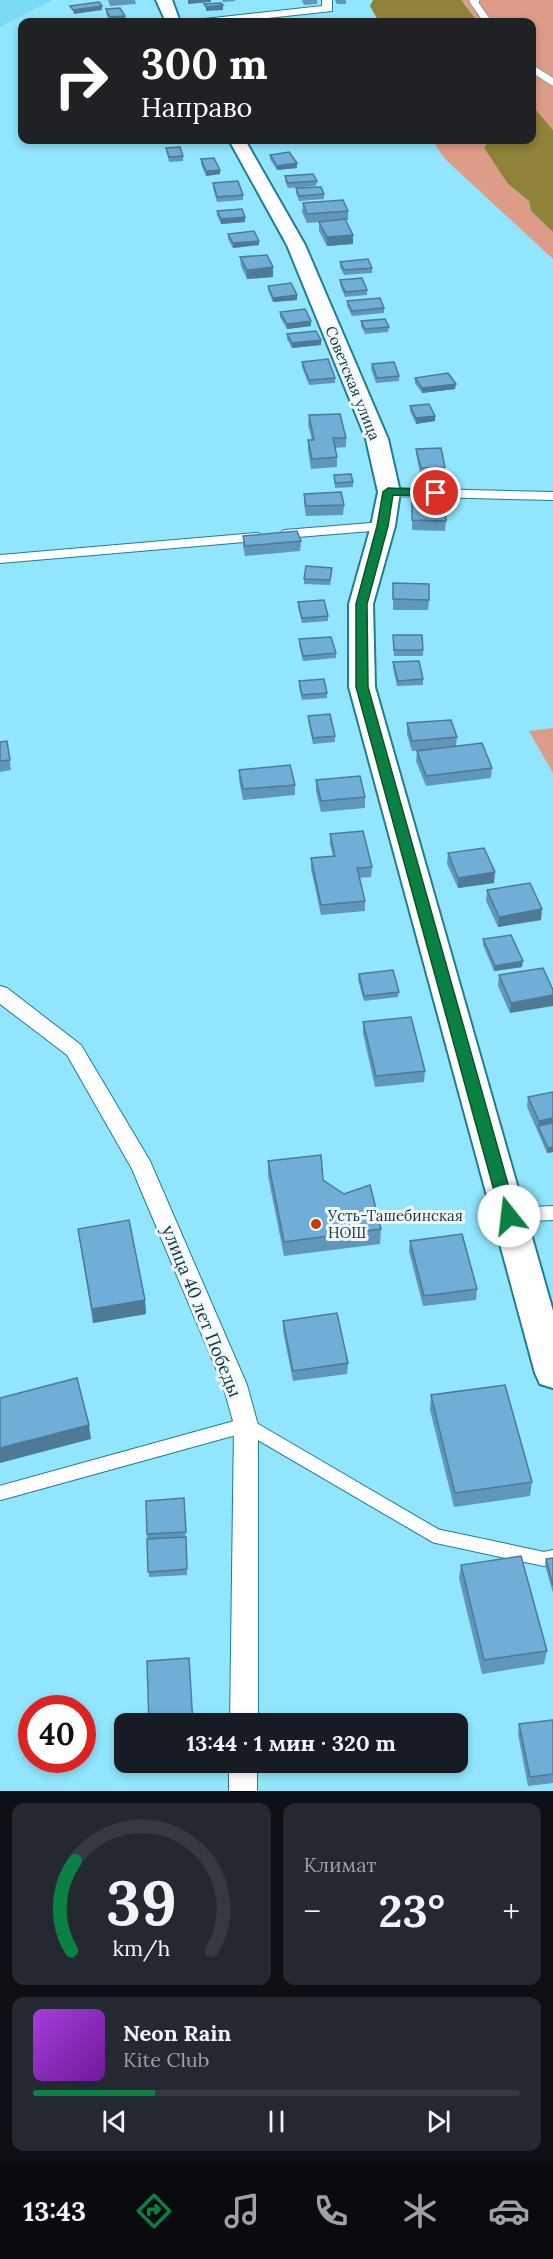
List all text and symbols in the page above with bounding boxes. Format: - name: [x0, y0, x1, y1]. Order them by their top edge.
- text: 300 m: [141, 37, 268, 91]
- icon: right: [42, 42, 120, 120]
- text: Направо: [141, 90, 252, 124]
- street label: Советская улица: [321, 323, 385, 443]
- pin: [410, 467, 461, 518]
- icon: arrive: [419, 476, 452, 509]
- position arrow: [477, 1184, 541, 1248]
- place label: Усть-Ташебинская НОШ: [327, 1206, 463, 1242]
- marker: Усть-Ташебинская НОШ: [309, 1217, 323, 1231]
- street label: улица 40 лет Победы: [157, 1222, 247, 1400]
- speed limit sign: 40: [18, 1695, 96, 1773]
- text: 13:44 · 1 мин · 320 m: [186, 1729, 396, 1757]
- text: Климат: [304, 1852, 377, 1877]
- text: 39: [106, 1862, 177, 1942]
- text: 23°: [379, 1882, 445, 1939]
- text: −: [304, 1890, 321, 1932]
- text: +: [502, 1890, 520, 1932]
- text: km/h: [112, 1934, 170, 1962]
- text: Neon Rain: [123, 2019, 231, 2047]
- text: Kite Club: [123, 2047, 209, 2072]
- icon: previous: [98, 2105, 131, 2138]
- icon: pause: [260, 2105, 293, 2138]
- icon: next: [422, 2105, 455, 2138]
- icon: directions: [133, 2190, 175, 2232]
- icon: music: [221, 2190, 263, 2232]
- icon: phone: [310, 2190, 352, 2232]
- icon: climate: [399, 2190, 441, 2232]
- icon: car: [488, 2190, 530, 2232]
- text: 13:43: [23, 2194, 86, 2228]

